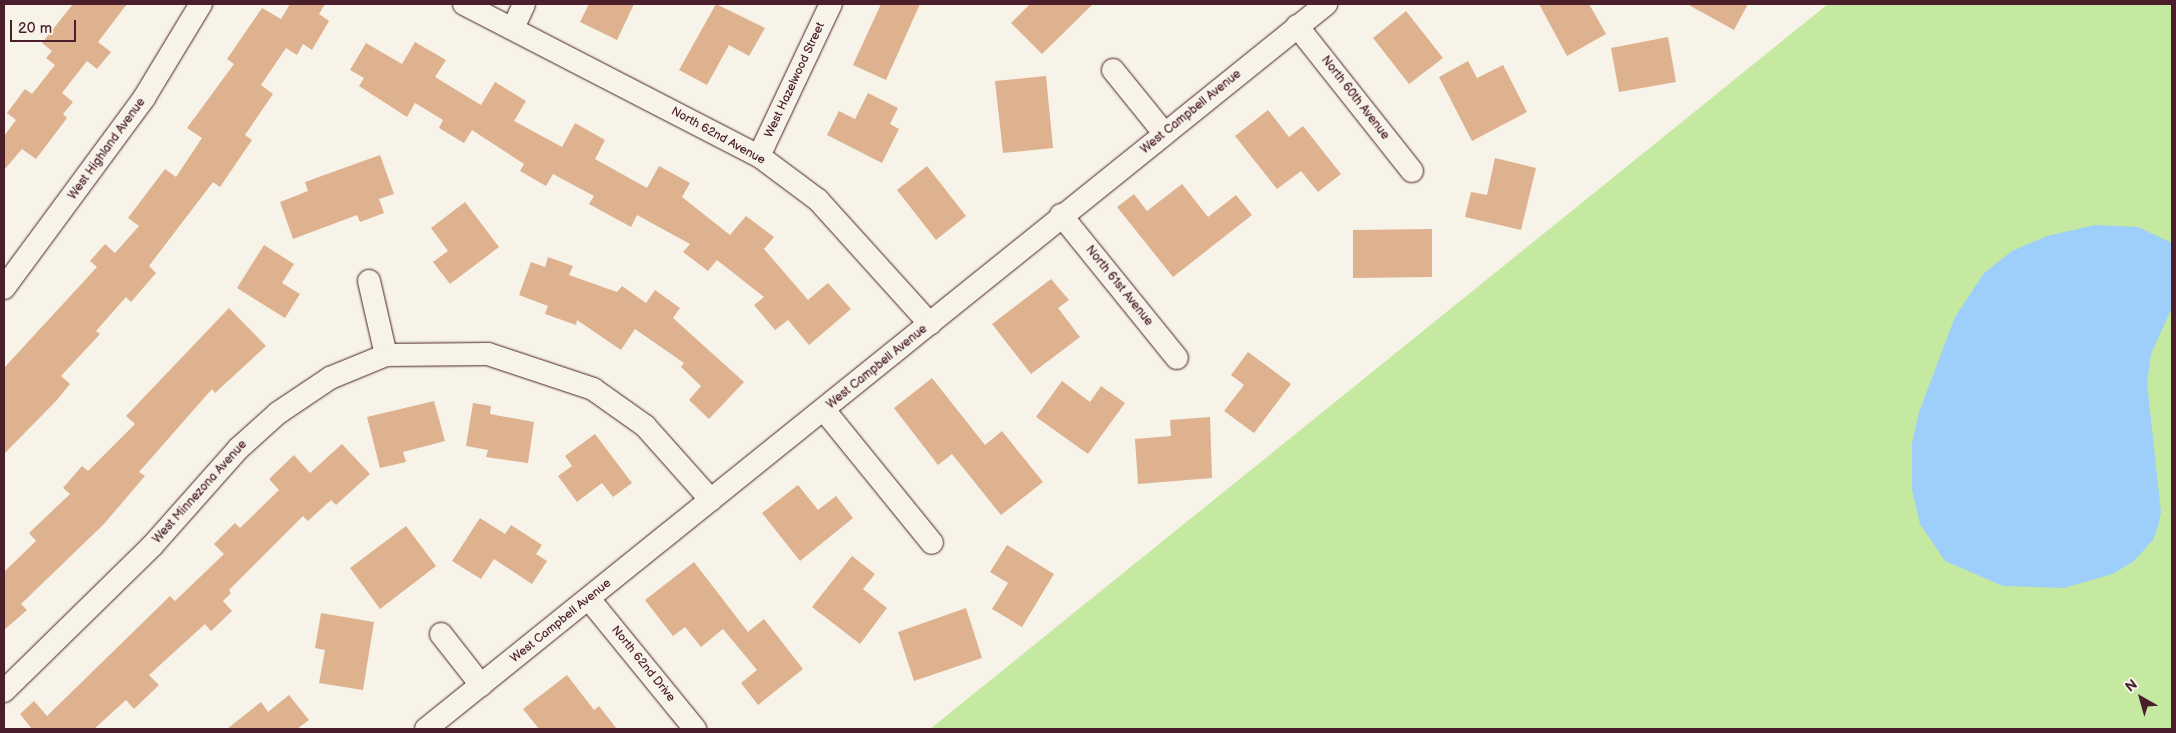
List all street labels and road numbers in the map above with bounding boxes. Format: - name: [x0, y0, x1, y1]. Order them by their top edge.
- street label: West Hazelwood Street: [762, 20, 828, 140]
- street label: North 60th Avenue: [1318, 53, 1392, 143]
- street label: West Campbell Avenue: [1138, 67, 1244, 157]
- street label: West Highland Avenue: [65, 95, 149, 203]
- street label: North 62nd Avenue: [668, 104, 768, 168]
- street label: North 61st Avenue: [1082, 243, 1156, 329]
- street label: West Campbell Avenue: [824, 322, 930, 412]
- street label: West Minnezona Avenue: [150, 438, 250, 546]
- street label: West Campbell Avenue: [508, 576, 614, 666]
- street label: North 62nd Drive: [608, 623, 678, 705]

